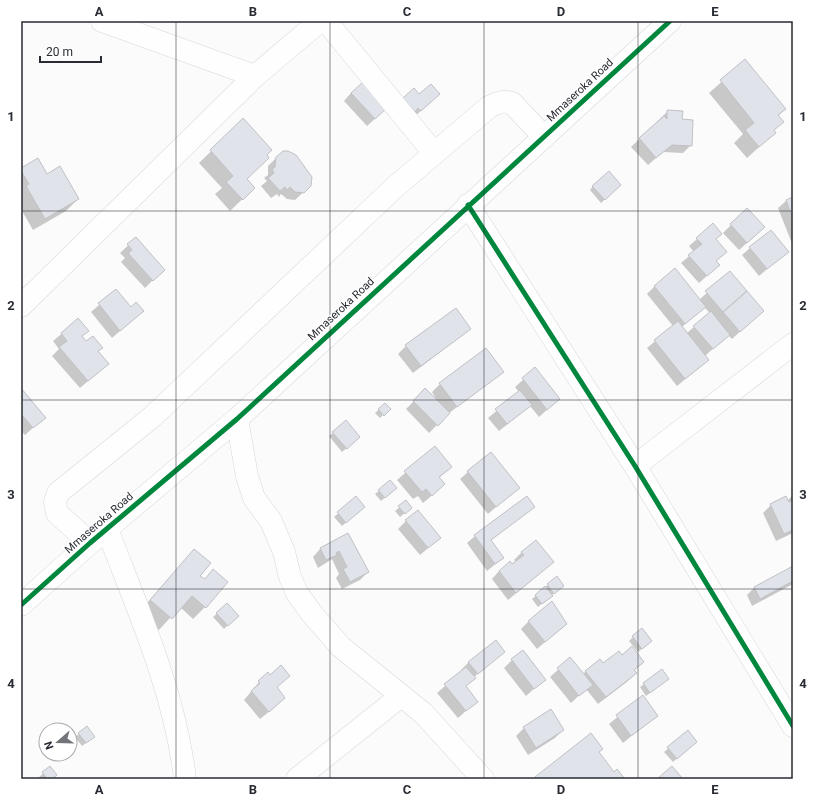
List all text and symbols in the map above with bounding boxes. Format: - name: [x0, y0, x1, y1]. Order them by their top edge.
- text: A: [95, 4, 104, 19]
- text: B: [249, 4, 257, 19]
- text: C: [403, 4, 412, 19]
- text: D: [557, 4, 565, 19]
- text: E: [711, 4, 719, 19]
- scale bar: [40, 38, 101, 64]
- text: 20 m: [46, 45, 73, 59]
- street label: Mmaseroka Road: [544, 56, 616, 124]
- text: 1: [7, 109, 15, 124]
- text: 1: [799, 109, 807, 124]
- street label: Mmaseroka Road: [305, 275, 377, 343]
- text: 2: [7, 298, 15, 313]
- text: 2: [799, 298, 807, 313]
- text: 3: [7, 487, 15, 502]
- text: 3: [799, 487, 807, 502]
- street label: Mmaseroka Road: [62, 490, 136, 556]
- text: 4: [7, 676, 15, 691]
- text: 4: [799, 676, 807, 691]
- north arrow: [38, 722, 78, 762]
- text: N: [42, 739, 57, 751]
- text: A: [95, 782, 104, 797]
- text: B: [249, 782, 257, 797]
- text: C: [403, 782, 412, 797]
- text: D: [557, 782, 565, 797]
- text: E: [711, 782, 719, 797]

